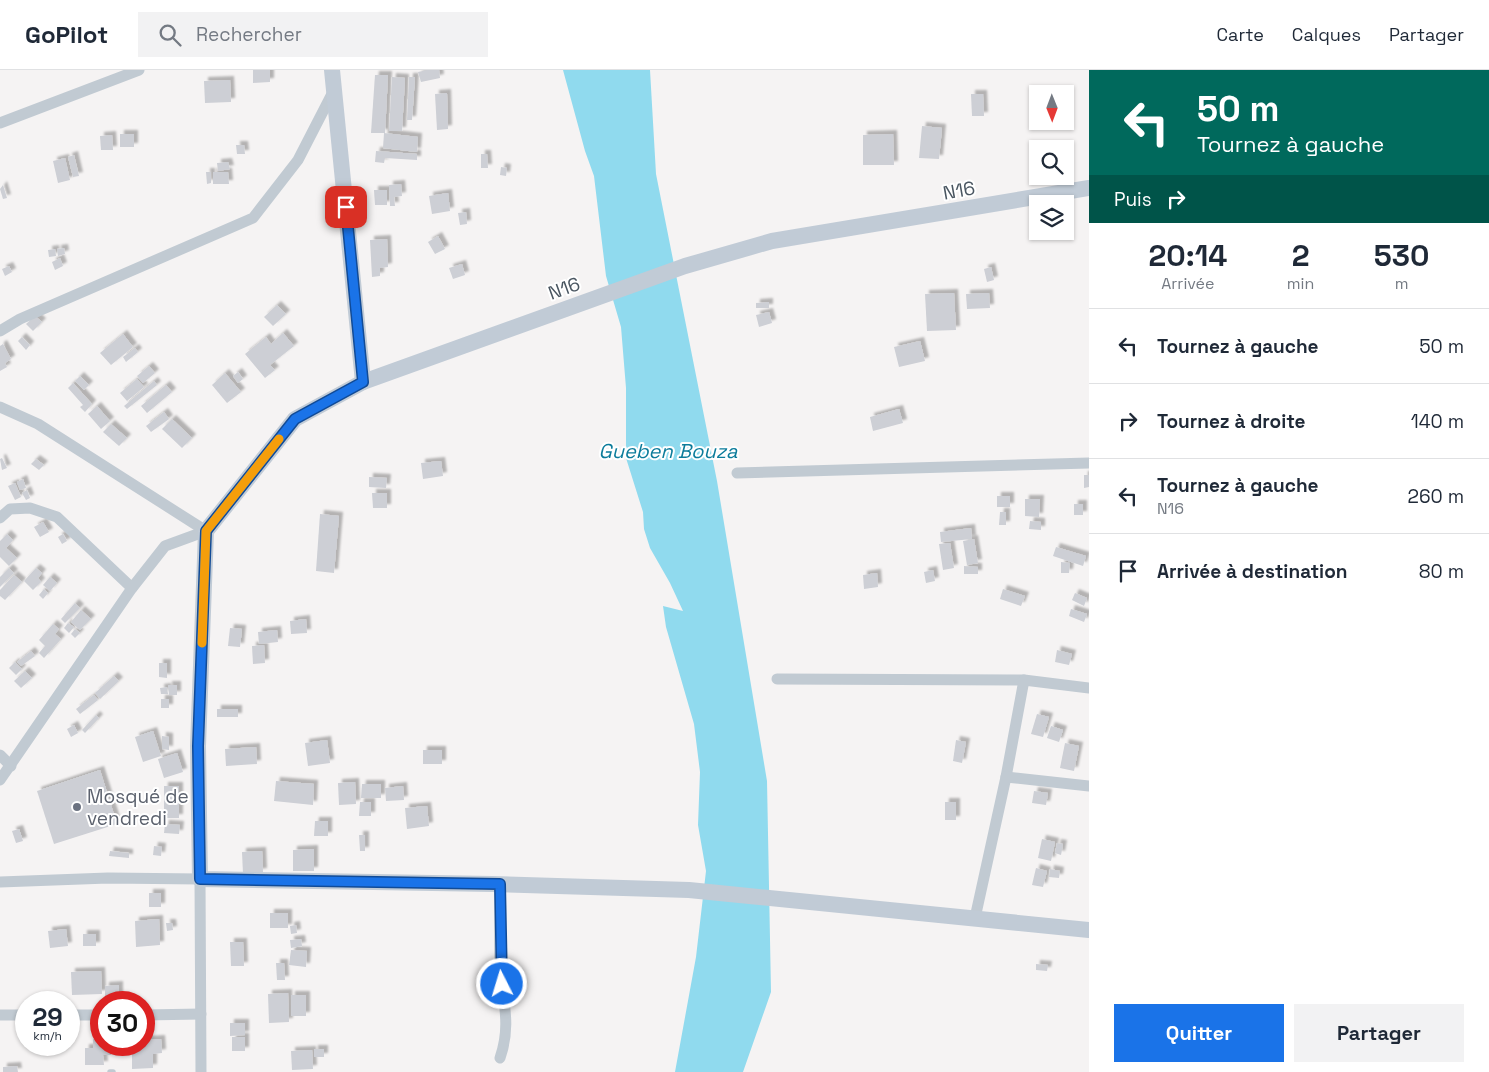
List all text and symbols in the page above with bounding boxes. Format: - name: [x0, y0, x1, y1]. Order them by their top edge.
- search box: [138, 12, 488, 57]
- text: GoPilot: [25, 19, 108, 50]
- icon: search: [156, 21, 184, 49]
- text: Rechercher: [196, 22, 302, 47]
- text: Carte: [1217, 23, 1264, 46]
- text: Calques: [1292, 23, 1361, 46]
- text: Partager: [1389, 23, 1464, 46]
- north arrow: [1029, 85, 1074, 130]
- map controls: [1029, 85, 1074, 240]
- text: 50 m: [1197, 87, 1279, 131]
- icon: left: [1114, 90, 1179, 155]
- text: Tournez à gauche: [1197, 130, 1384, 158]
- button: search: [1029, 140, 1074, 185]
- street label: N16: [941, 175, 977, 206]
- icon: right: [1162, 185, 1190, 213]
- pin: [325, 186, 367, 228]
- text: Puis: [1114, 187, 1152, 212]
- icon: arrive: [332, 193, 360, 221]
- button: layers: [1029, 195, 1074, 240]
- text: 20:14: [1148, 236, 1227, 275]
- text: 2: [1292, 236, 1309, 275]
- text: 530: [1374, 236, 1429, 275]
- street label: N16: [545, 271, 584, 306]
- text: Arrivée: [1161, 273, 1215, 294]
- text: min: [1287, 273, 1314, 294]
- text: m: [1395, 273, 1409, 294]
- icon: left: [1114, 332, 1142, 360]
- text: Tournez à gauche: [1157, 334, 1319, 359]
- text: 50 m: [1419, 334, 1464, 359]
- icon: right: [1114, 407, 1142, 435]
- text: Tournez à droite: [1157, 409, 1306, 434]
- text: 140 m: [1411, 409, 1464, 434]
- water label: Gueben Bouza: [598, 438, 738, 464]
- text: Tournez à gauche: [1157, 473, 1319, 498]
- icon: left: [1114, 482, 1142, 510]
- text: 260 m: [1408, 484, 1464, 509]
- text: N16: [1157, 498, 1184, 519]
- icon: arrive: [1114, 557, 1142, 585]
- text: Arrivée à destination: [1157, 559, 1347, 584]
- text: 80 m: [1419, 559, 1464, 584]
- place label: Mosqué de vendredi: [87, 784, 189, 831]
- marker: Mosqué de vendredi: [71, 801, 83, 813]
- position arrow: [475, 957, 527, 1009]
- speed limit sign: 30: [90, 991, 155, 1056]
- text: 29: [32, 1001, 63, 1033]
- button: Quitter: [1114, 1004, 1284, 1062]
- button: Partager: [1294, 1004, 1464, 1062]
- text: km/h: [33, 1028, 62, 1044]

